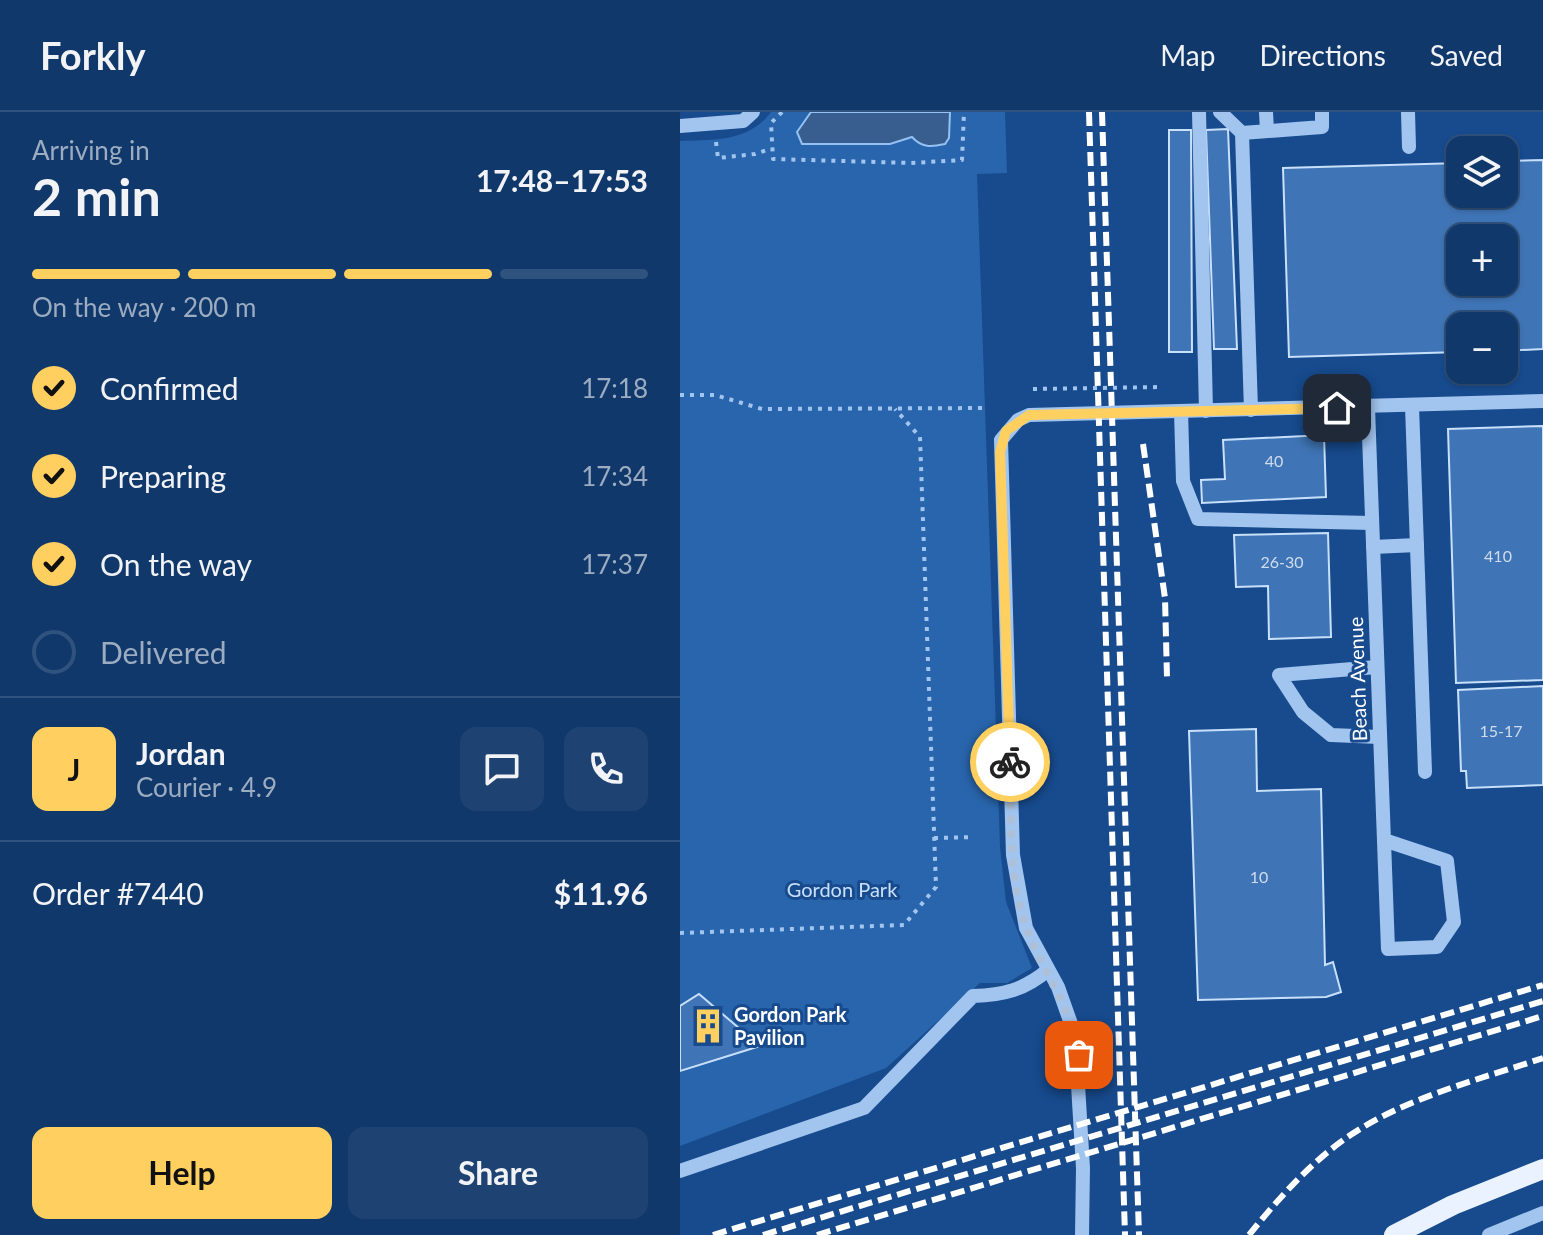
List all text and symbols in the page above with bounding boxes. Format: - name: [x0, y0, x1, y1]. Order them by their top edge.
- text: Forkly: [40, 32, 146, 78]
- text: Map: [1160, 38, 1215, 72]
- text: Directions: [1259, 38, 1386, 72]
- text: Saved: [1430, 38, 1503, 72]
- text: Arriving in: [32, 134, 150, 166]
- map controls: [1446, 136, 1518, 384]
- button: layers: [1446, 136, 1518, 208]
- text: 17:48–17:53: [476, 162, 648, 198]
- text: 2 min: [32, 165, 161, 227]
- button: +: [1446, 224, 1518, 296]
- text: On the way · 200 m: [32, 291, 256, 323]
- button: −: [1446, 312, 1518, 384]
- icon: check: [32, 366, 76, 410]
- text: Confirmed: [100, 370, 239, 406]
- text: 17:18: [581, 372, 648, 404]
- pin: [1303, 374, 1371, 442]
- icon: home: [1315, 386, 1359, 430]
- house number: 40: [1265, 451, 1283, 470]
- icon: check: [32, 454, 76, 498]
- text: Preparing: [100, 458, 226, 494]
- text: 17:34: [581, 460, 648, 492]
- icon: check: [32, 542, 76, 586]
- text: On the way: [100, 546, 252, 582]
- house number: 410: [1484, 546, 1512, 565]
- text: 17:37: [581, 548, 648, 580]
- house number: 26-30: [1260, 552, 1304, 571]
- street label: Beach Avenue: [1343, 616, 1371, 742]
- text: Delivered: [100, 634, 227, 670]
- house number: 15-17: [1479, 721, 1523, 740]
- courier: [970, 722, 1050, 802]
- button: chat: [460, 727, 544, 811]
- button: phone: [564, 727, 648, 811]
- text: Jordan: [136, 735, 226, 771]
- icon: bike: [988, 740, 1032, 784]
- text: J: [68, 751, 80, 787]
- text: Courier · 4.9: [136, 771, 277, 803]
- house number: 10: [1250, 867, 1268, 886]
- text: Order #7440: [32, 875, 204, 911]
- text: $11.96: [554, 875, 648, 911]
- park label: Gordon Park: [787, 877, 898, 901]
- place label: Gordon Park Pavilion: [734, 1002, 847, 1049]
- building icon: Gordon Park Pavilion: [689, 1007, 727, 1045]
- pin: [1045, 1021, 1113, 1089]
- icon: bag: [1057, 1033, 1101, 1077]
- button: Help: [32, 1127, 332, 1219]
- button: Share: [348, 1127, 648, 1219]

